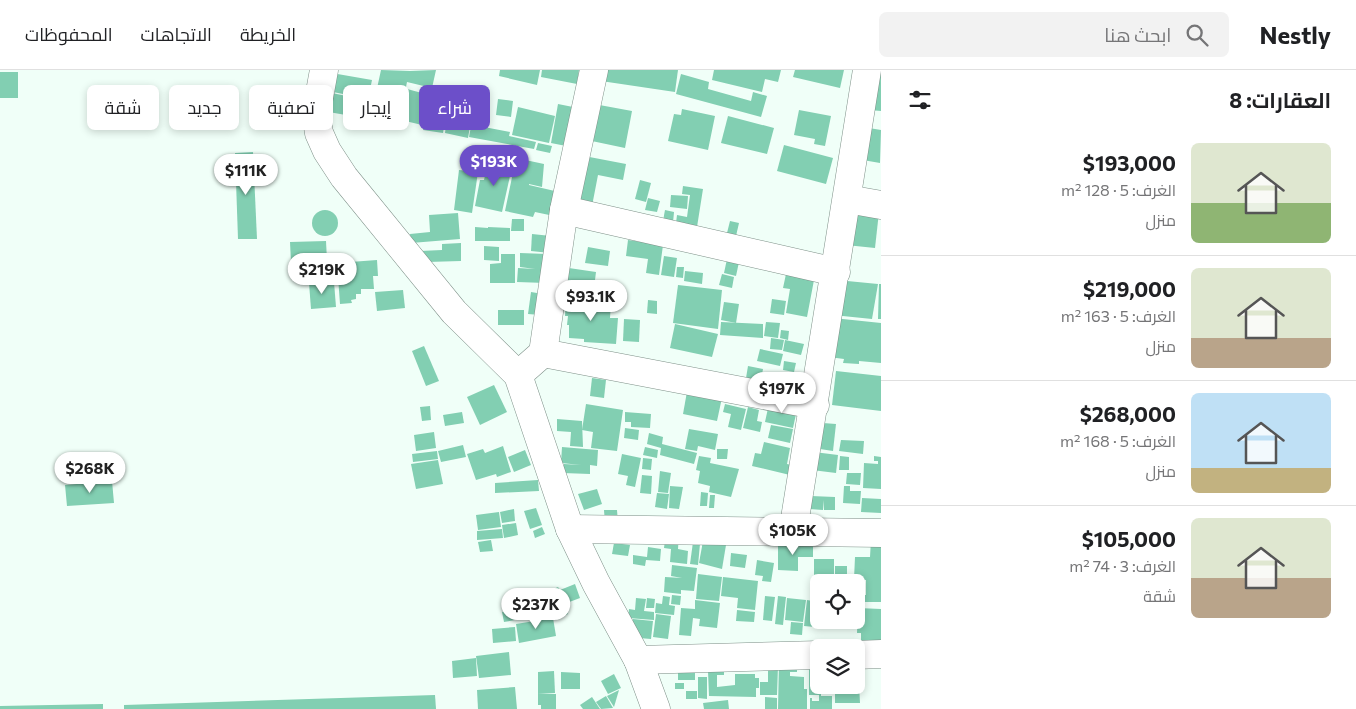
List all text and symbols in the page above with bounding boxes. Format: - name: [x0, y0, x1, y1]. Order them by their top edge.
- search box: [879, 12, 1229, 57]
- text: Nestly: [1259, 20, 1331, 49]
- icon: search: [1183, 21, 1211, 49]
- text: المحفوظات: [25, 23, 113, 45]
- text: الاتجاهات: [141, 23, 212, 45]
- text: الخريطة: [240, 23, 296, 45]
- text: ابحث هنا: [1104, 23, 1171, 46]
- chip: شقة: [87, 85, 159, 130]
- chip: جديد: [169, 85, 239, 130]
- chip: تصفية: [249, 85, 333, 130]
- chip: إيجار: [343, 85, 409, 130]
- chip: شراء: [419, 85, 490, 130]
- icon: filters: [906, 86, 934, 114]
- text: العقارات: 8: [1229, 87, 1331, 112]
- pin: $193K: [459, 144, 529, 187]
- text: $193,000: [1083, 150, 1176, 175]
- text: $193K: [471, 151, 517, 170]
- pin: $111K: [211, 154, 281, 196]
- text: $111K: [225, 160, 267, 179]
- icon: home: [1231, 163, 1291, 223]
- text: الغرف: 5 · 128 m²: [1061, 180, 1176, 199]
- text: منزل: [1146, 210, 1176, 229]
- pin: $219K: [287, 252, 357, 295]
- text: $219K: [299, 259, 345, 278]
- text: $219,000: [1083, 276, 1176, 301]
- pin: $93.1K: [550, 280, 632, 322]
- text: $93.1K: [566, 286, 616, 305]
- icon: home: [1231, 288, 1291, 348]
- text: الغرف: 5 · 163 m²: [1061, 306, 1176, 325]
- text: منزل: [1146, 336, 1176, 355]
- pin: $197K: [747, 372, 817, 414]
- text: $197K: [759, 378, 805, 397]
- text: $268,000: [1080, 401, 1176, 426]
- icon: home: [1231, 413, 1291, 473]
- text: الغرف: 5 · 168 m²: [1060, 431, 1176, 450]
- pin: $268K: [55, 452, 125, 494]
- text: $268K: [65, 458, 115, 477]
- text: منزل: [1146, 461, 1176, 480]
- pin: $105K: [758, 514, 828, 556]
- text: $105K: [769, 520, 817, 539]
- text: $105,000: [1082, 526, 1176, 551]
- icon: home: [1231, 538, 1291, 598]
- text: الغرف: 3 · 74 m²: [1069, 556, 1176, 575]
- map controls: [810, 574, 865, 694]
- button: locate: [810, 574, 865, 629]
- text: شقة: [1143, 586, 1176, 605]
- pin: $237K: [501, 588, 571, 630]
- text: $237K: [512, 594, 560, 613]
- button: layers: [810, 639, 865, 694]

